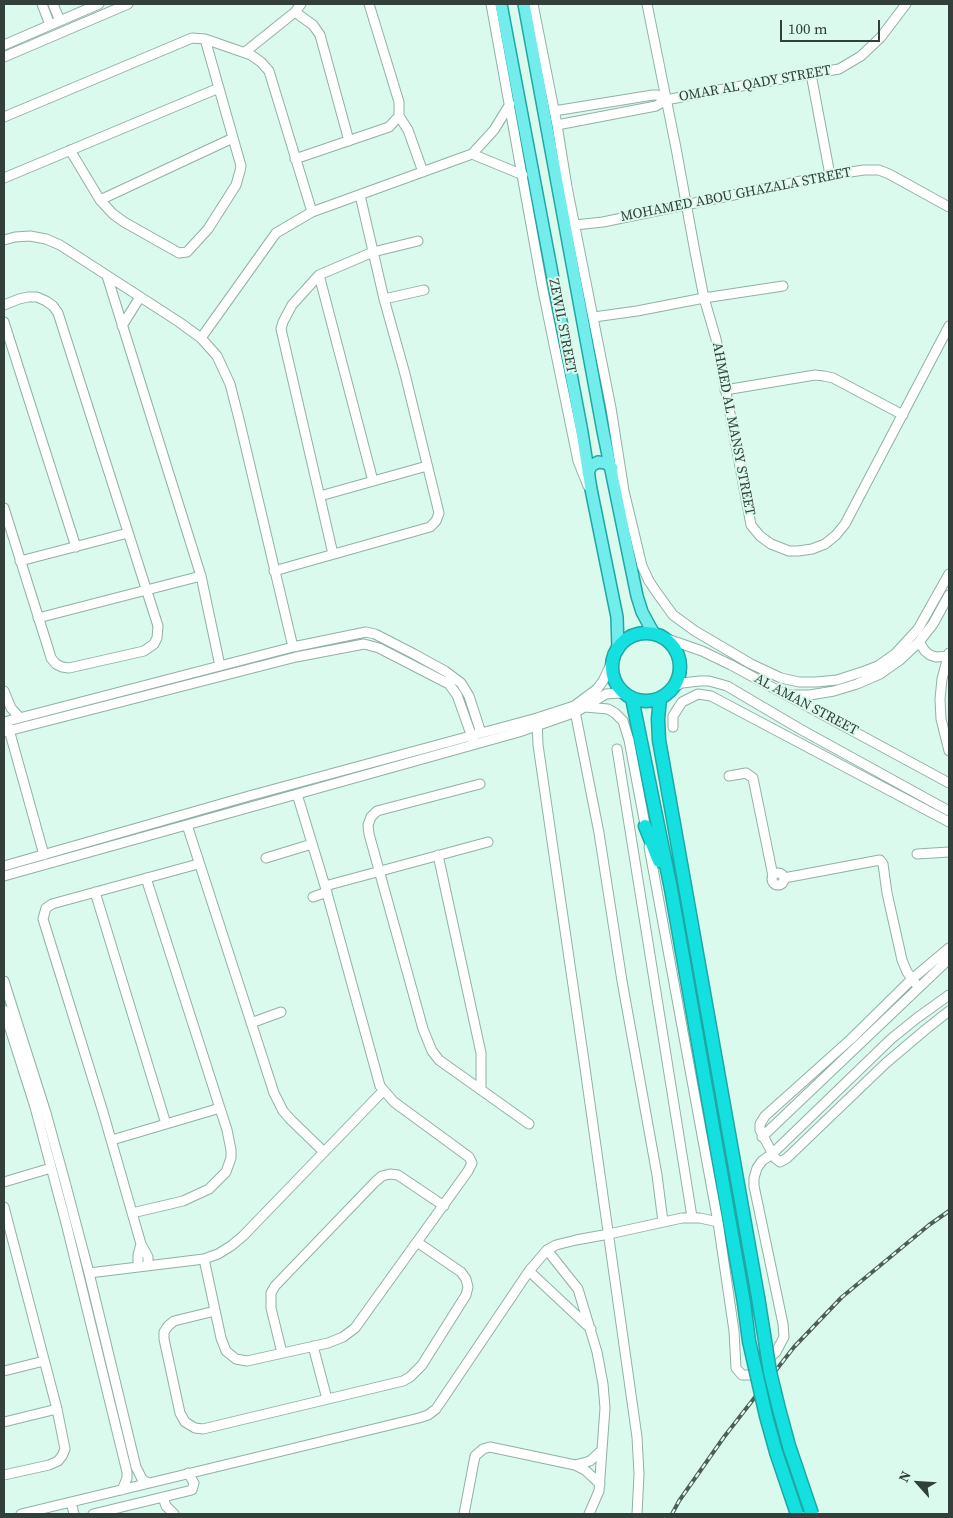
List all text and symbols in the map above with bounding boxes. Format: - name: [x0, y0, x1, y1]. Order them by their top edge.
- scale bar: [783, 10, 883, 42]
- text: 100 m: [788, 18, 828, 39]
- street label: OMAR AL QADY STREET: [678, 62, 832, 106]
- street label: MOHAMED ABOU GHAZALA STREET: [619, 164, 853, 226]
- street label: ZEWIL STREET: [545, 277, 579, 375]
- street label: AHMED AL MANSY STREET: [708, 341, 758, 517]
- street label: AL AMAN STREET: [751, 671, 861, 739]
- north arrow: [893, 1458, 943, 1508]
- text: N: [893, 1467, 916, 1485]

